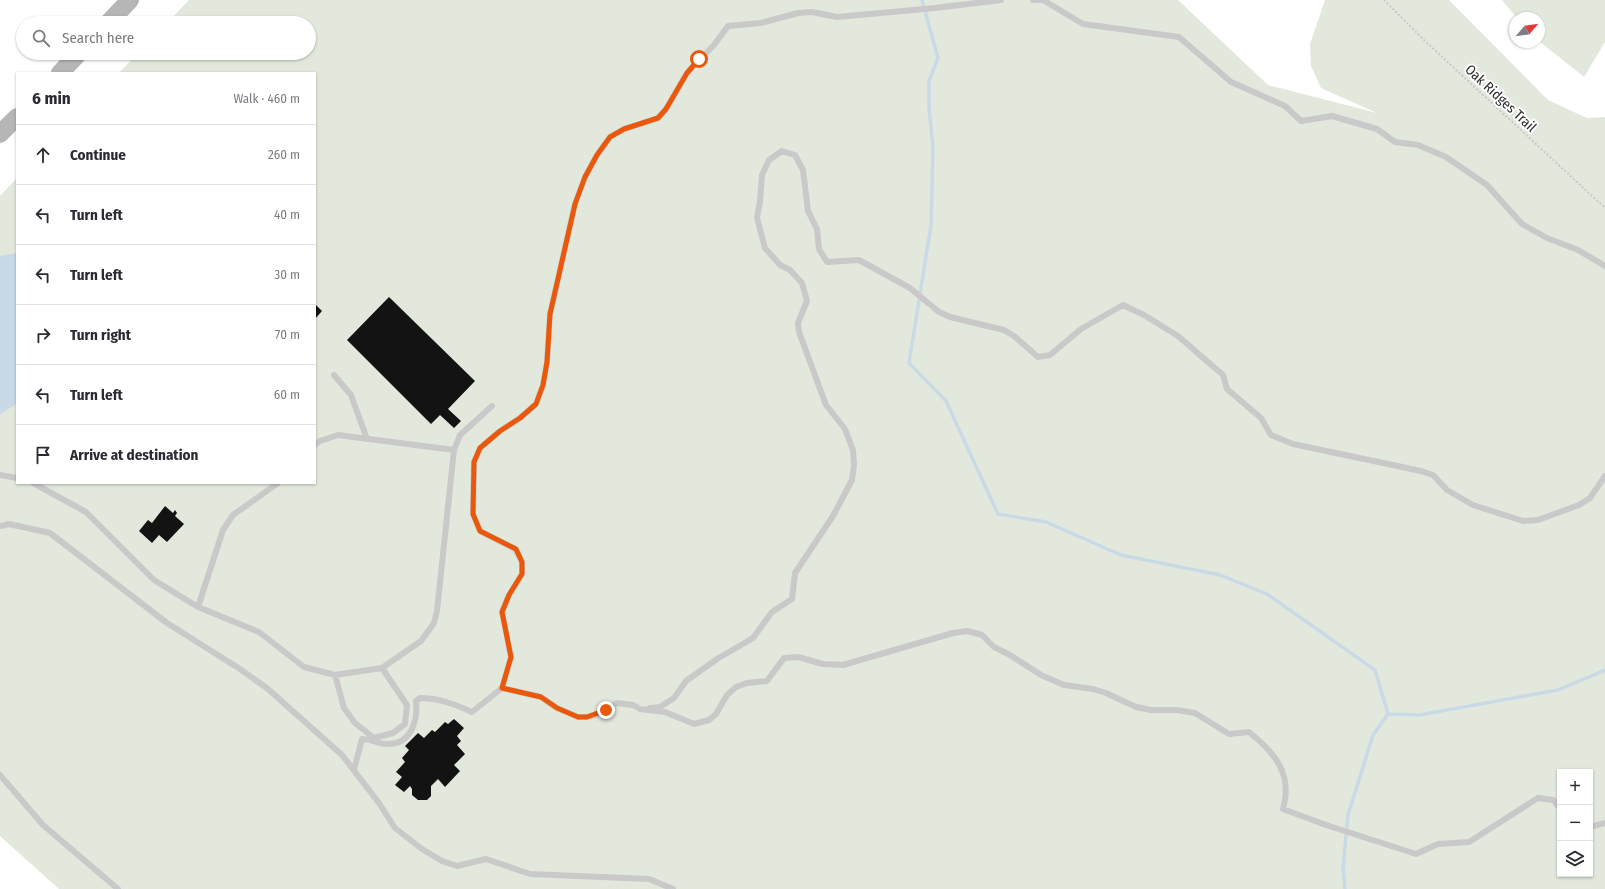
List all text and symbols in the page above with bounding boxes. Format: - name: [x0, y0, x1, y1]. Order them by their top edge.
- north arrow: [1509, 12, 1545, 48]
- search box: [16, 16, 316, 60]
- icon: search: [30, 27, 52, 49]
- text: Search here: [62, 29, 134, 47]
- route start: [690, 50, 708, 68]
- street label: Oak Ridges Trail: [1462, 61, 1540, 136]
- text: 6 min: [32, 88, 71, 109]
- text: Walk · 460 m: [233, 91, 300, 106]
- icon: ahead: [32, 144, 54, 166]
- text: Continue: [70, 146, 126, 164]
- text: 260 m: [268, 147, 300, 162]
- icon: left: [32, 204, 54, 226]
- text: Turn left: [70, 206, 123, 224]
- text: 40 m: [274, 207, 300, 222]
- icon: left: [32, 264, 54, 286]
- text: Turn left: [70, 266, 123, 284]
- text: 30 m: [274, 267, 300, 282]
- icon: right: [32, 324, 54, 346]
- text: Turn right: [70, 326, 131, 344]
- text: 70 m: [275, 327, 300, 342]
- icon: left: [32, 384, 54, 406]
- text: Turn left: [70, 386, 123, 404]
- text: 60 m: [274, 387, 300, 402]
- icon: arrive: [32, 444, 54, 466]
- text: Arrive at destination: [70, 446, 198, 464]
- route end: [597, 701, 615, 719]
- map controls: [1557, 769, 1593, 877]
- button: +: [1557, 769, 1593, 805]
- button: −: [1557, 805, 1593, 841]
- button: layers: [1557, 841, 1593, 877]

